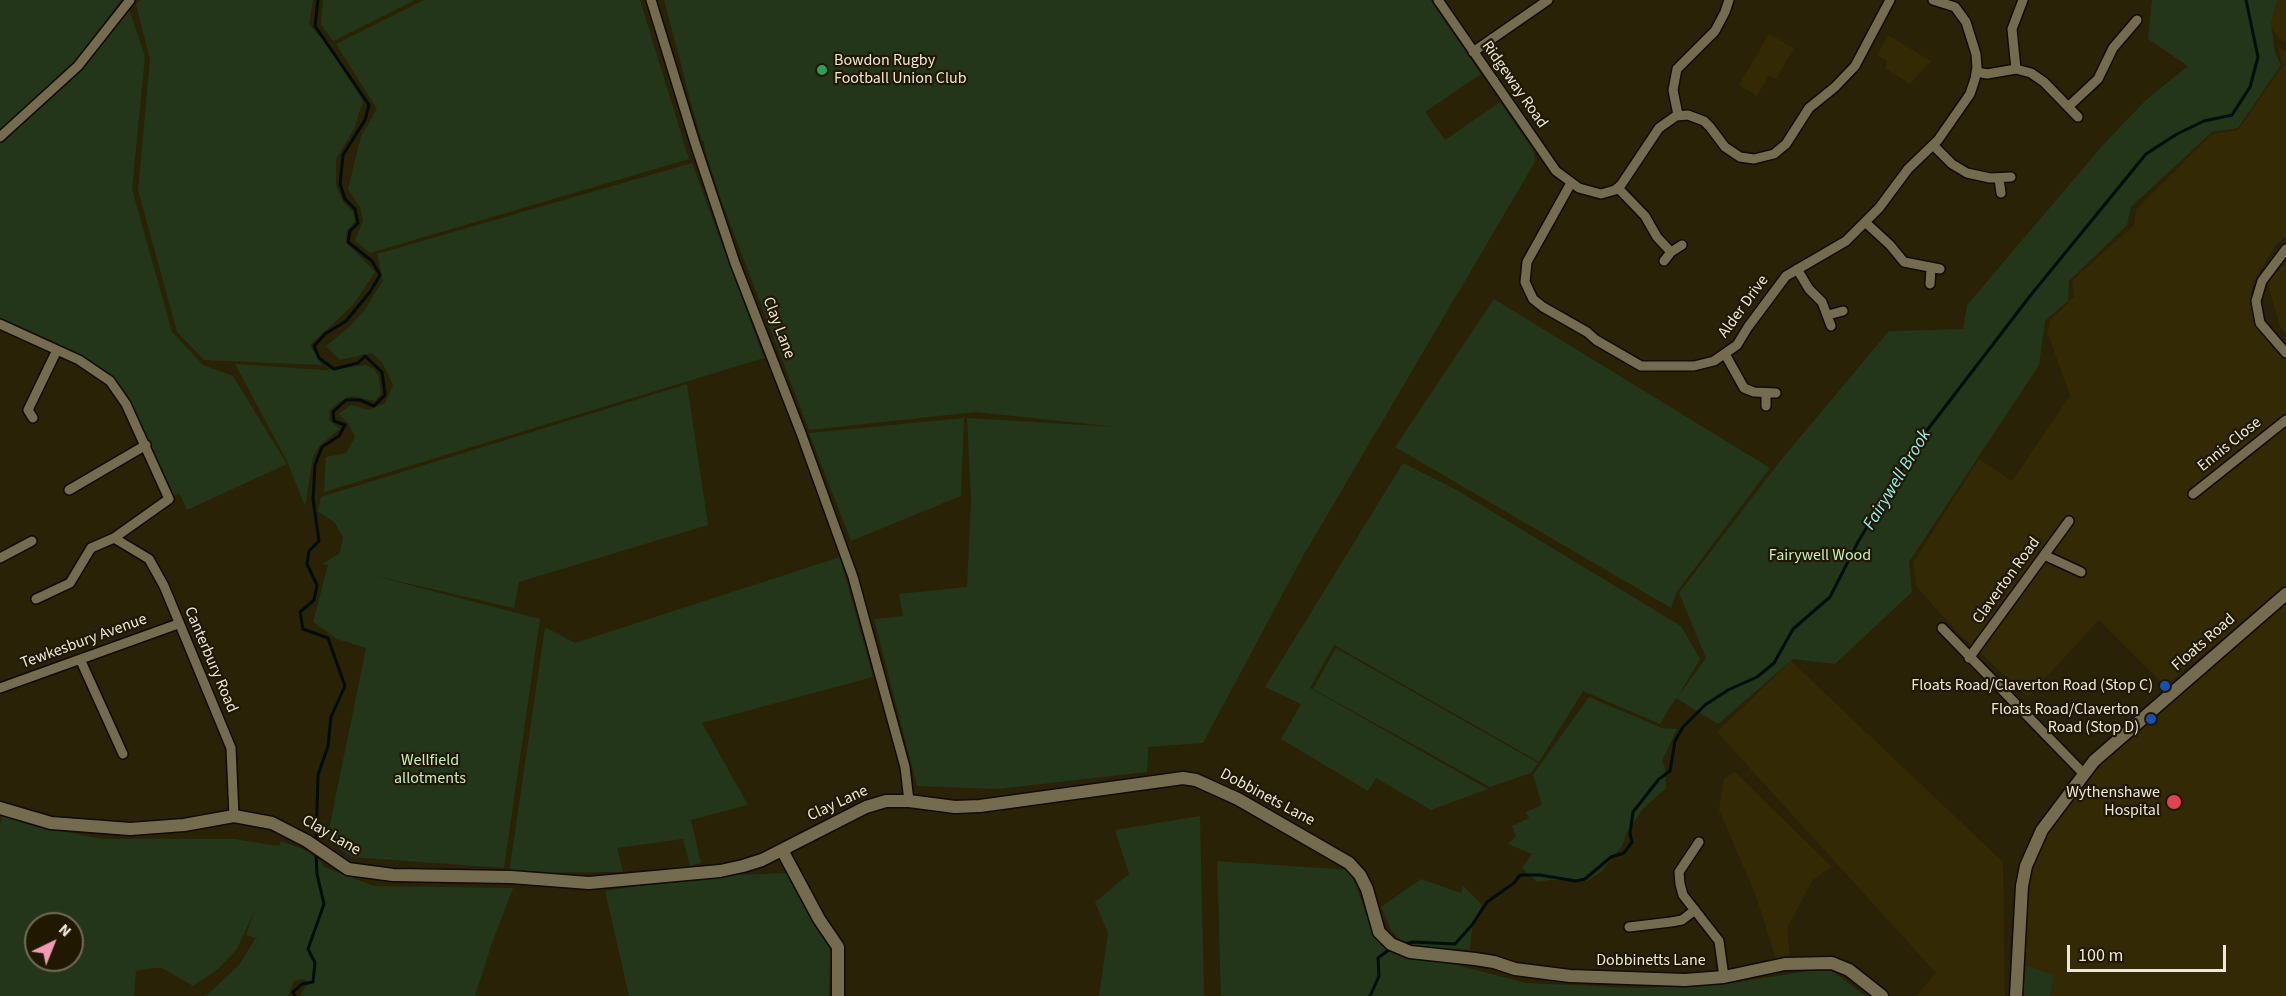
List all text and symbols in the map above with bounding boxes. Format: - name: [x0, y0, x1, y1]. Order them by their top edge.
- street label: Ridgeway Road: [1477, 38, 1551, 132]
- place label: Bowdon Rugby Football Union Club: [834, 51, 967, 89]
- marker: Bowdon Rugby Football Union Club: [815, 63, 829, 77]
- street label: Alder Drive: [1715, 272, 1773, 342]
- street label: Clay Lane: [757, 294, 799, 362]
- street label: Ennis Close: [2194, 414, 2266, 476]
- water label: Fairywell Brook: [1859, 426, 1937, 534]
- street label: Claverton Road: [1969, 534, 2045, 628]
- park label: Fairywell Wood: [1769, 546, 1871, 566]
- street label: Canterbury Road: [179, 604, 241, 716]
- street label: Tewkesbury Avenue: [18, 610, 150, 674]
- street label: Floats Road: [2168, 610, 2240, 676]
- place label: Floats Road/Claverton Road (Stop C): [1911, 676, 2153, 696]
- marker: Floats Road/Claverton Road (Stop C): [2158, 679, 2172, 693]
- place label: Floats Road/Claverton Road (Stop D): [1991, 700, 2139, 738]
- marker: Floats Road/Claverton Road (Stop D): [2144, 712, 2158, 726]
- park label: Wellfield allotments: [394, 751, 466, 789]
- street label: Dobbinets Lane: [1216, 765, 1318, 831]
- street label: Clay Lane: [805, 782, 871, 826]
- place label: Wythenshawe Hospital: [2066, 783, 2160, 821]
- marker: Wythenshawe Hospital: [2165, 793, 2183, 811]
- street label: Clay Lane: [298, 812, 364, 860]
- north arrow: [24, 912, 84, 972]
- text: N: [54, 919, 76, 942]
- scale bar: [2070, 933, 2229, 971]
- text: 100 m: [2078, 943, 2123, 968]
- street label: Dobbinetts Lane: [1596, 951, 1706, 971]

